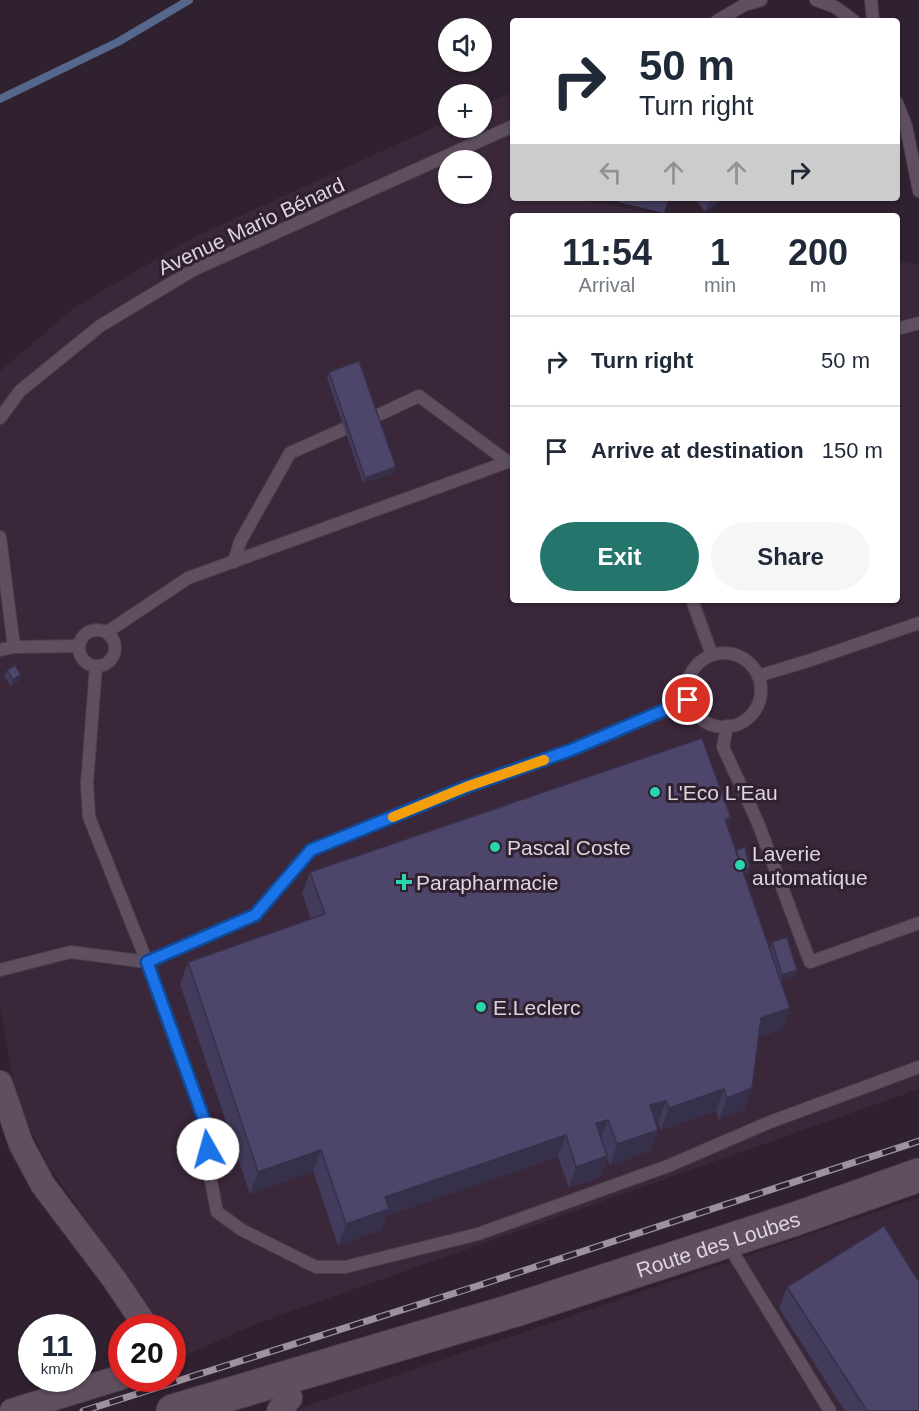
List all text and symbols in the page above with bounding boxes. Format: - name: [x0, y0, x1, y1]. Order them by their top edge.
- map controls: [438, 18, 492, 204]
- button: sound: [438, 18, 492, 72]
- icon: right: [540, 42, 618, 120]
- text: 50 m: [639, 42, 735, 89]
- button: +: [438, 84, 492, 138]
- text: Turn right: [639, 91, 754, 121]
- button: −: [438, 150, 492, 204]
- icon: left: [594, 156, 627, 189]
- icon: ahead: [657, 156, 690, 189]
- icon: ahead: [720, 156, 753, 189]
- icon: right: [783, 156, 816, 189]
- street label: Avenue Mario Bénard: [154, 173, 348, 279]
- text: 11:54: [562, 232, 652, 273]
- text: 1: [710, 232, 730, 273]
- text: 200: [788, 232, 848, 273]
- text: Arrival: [579, 274, 635, 296]
- text: min: [704, 274, 736, 296]
- text: m: [810, 274, 826, 296]
- icon: right: [540, 345, 573, 378]
- text: Turn right: [591, 348, 693, 373]
- text: 50 m: [821, 348, 870, 373]
- icon: arrive: [540, 435, 573, 468]
- text: Arrive at destination: [591, 438, 804, 463]
- text: 150 m: [822, 438, 883, 463]
- button: Exit: [540, 522, 699, 591]
- button: Share: [711, 522, 870, 591]
- pin: [662, 674, 713, 725]
- icon: arrive: [671, 683, 704, 716]
- place label: L'Eco L'Eau: [667, 781, 778, 804]
- marker: L'Eco L'Eau: [648, 785, 662, 799]
- place label: Pascal Coste: [507, 836, 631, 859]
- marker: Pascal Coste: [488, 840, 502, 854]
- place label: Laverie automatique: [752, 842, 868, 889]
- marker: Laverie automatique: [733, 858, 747, 872]
- place label: Parapharmacie: [416, 871, 558, 894]
- marker: Parapharmacie: [397, 875, 411, 889]
- place label: E.Leclerc: [493, 996, 581, 1019]
- marker: E.Leclerc: [474, 1000, 488, 1014]
- position arrow: [176, 1117, 240, 1181]
- street label: Route des Loubes: [633, 1207, 803, 1281]
- speed limit sign: 20: [108, 1314, 186, 1392]
- text: 11: [41, 1329, 73, 1362]
- text: km/h: [41, 1360, 73, 1377]

